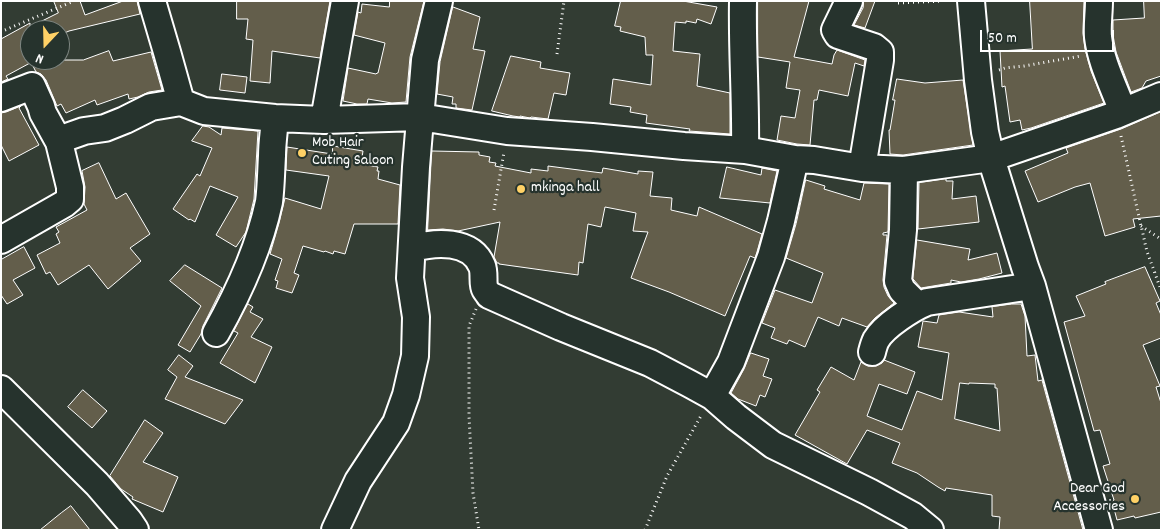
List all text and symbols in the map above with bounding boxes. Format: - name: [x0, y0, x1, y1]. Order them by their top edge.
- north arrow: [20, 20, 70, 70]
- scale bar: [982, 20, 1116, 52]
- text: 50 m: [988, 28, 1017, 50]
- text: N: [33, 47, 47, 69]
- place label: Mob Hair Cuting Saloon: [312, 134, 394, 172]
- marker: Mob Hair Cuting Saloon: [296, 147, 308, 159]
- place label: mkinga hall: [531, 179, 599, 199]
- marker: mkinga hall: [515, 183, 527, 195]
- place label: Dear God Accessories: [1053, 480, 1125, 518]
- marker: Dear God Accessories: [1129, 493, 1141, 505]

